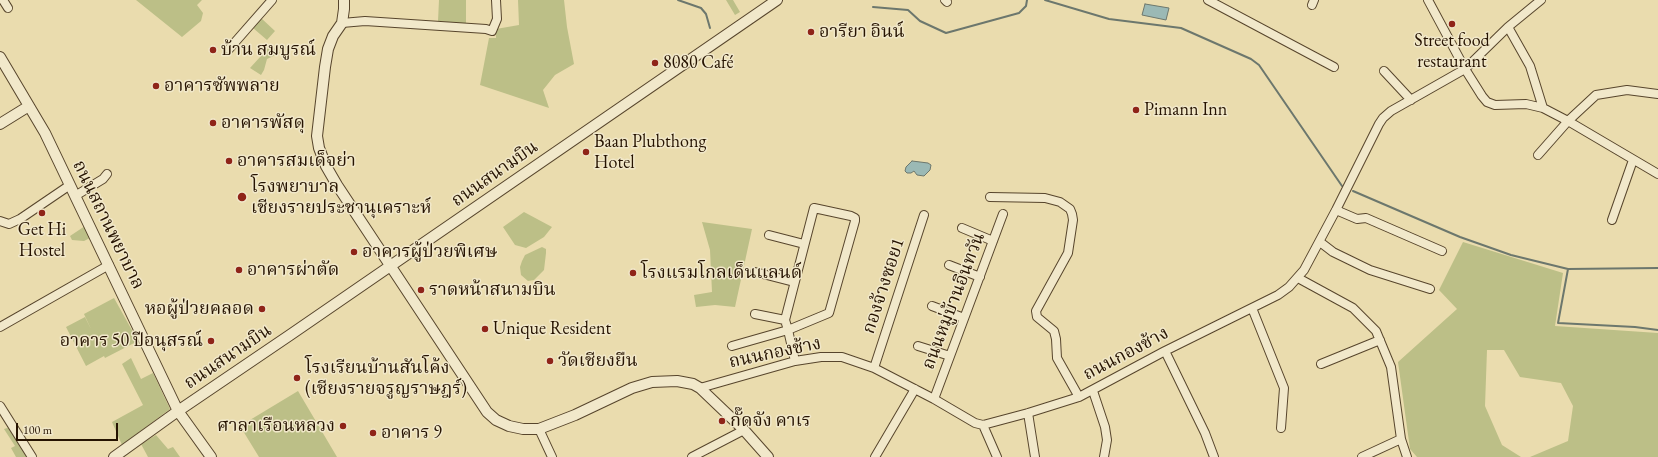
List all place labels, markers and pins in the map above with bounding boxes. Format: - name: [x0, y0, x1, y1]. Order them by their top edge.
- marker: Street food restaurant: [1447, 19, 1457, 29]
- place label: อารียา อินน์: [819, 21, 905, 43]
- marker: อารียา อินน์: [806, 27, 816, 37]
- place label: Street food restaurant: [1414, 30, 1490, 72]
- place label: บ้าน สมบูรณ์: [221, 39, 316, 61]
- marker: บ้าน สมบูรณ์: [208, 45, 218, 55]
- place label: 8080 Café: [663, 52, 733, 74]
- marker: 8080 Café: [650, 58, 660, 68]
- place label: อาคารซัพพลาย: [164, 75, 280, 97]
- marker: อาคารซัพพลาย: [151, 81, 161, 91]
- place label: Pimann Inn: [1144, 99, 1227, 121]
- marker: Pimann Inn: [1131, 105, 1141, 115]
- place label: อาคารพัสดุ: [221, 112, 305, 134]
- marker: อาคารพัสดุ: [208, 118, 218, 128]
- place label: Baan Plubthong Hotel: [594, 131, 706, 174]
- marker: Baan Plubthong Hotel: [581, 147, 591, 157]
- place label: อาคารสมเด็จย่า: [237, 150, 356, 172]
- marker: อาคารสมเด็จย่า: [224, 156, 234, 166]
- place label: โรงพยาบาล เชียงรายประชานุเคราะห์: [251, 176, 431, 218]
- marker: โรงพยาบาล เชียงรายประชานุเคราะห์: [236, 191, 248, 203]
- marker: Get Hi Hostel: [37, 208, 47, 218]
- place label: Get Hi Hostel: [18, 219, 66, 262]
- place label: อาคารผู้ป่วยพิเศษ: [362, 241, 497, 263]
- marker: อาคารผู้ป่วยพิเศษ: [349, 247, 359, 257]
- place label: อาคารผ่าตัด: [247, 259, 339, 281]
- place label: โรงแรมโกลเด็นแลนด์: [641, 262, 802, 284]
- marker: อาคารผ่าตัด: [234, 265, 244, 275]
- marker: โรงแรมโกลเด็นแลนด์: [628, 268, 638, 278]
- place label: ราดหน้าสนามบิน: [429, 279, 556, 301]
- marker: ราดหน้าสนามบิน: [416, 285, 426, 295]
- place label: หอผู้ป่วยคลอด: [145, 298, 254, 320]
- marker: หอผู้ป่วยคลอด: [257, 304, 267, 314]
- place label: Unique Resident: [493, 318, 611, 340]
- marker: Unique Resident: [480, 324, 490, 334]
- place label: อาคาร 50 ปีอนุสรณ์: [60, 330, 203, 352]
- marker: อาคาร 50 ปีอนุสรณ์: [206, 336, 216, 346]
- place label: วัดเชียงยืน: [558, 350, 638, 372]
- marker: วัดเชียงยืน: [545, 356, 555, 366]
- place label: โรงเรียนบ้านสันโค้ง (เชียงรายจรูญราษฎร์): [305, 357, 467, 400]
- marker: โรงเรียนบ้านสันโค้ง (เชียงรายจรูญราษฎร์): [292, 373, 302, 383]
- place label: กั๊ดจัง คาเร: [730, 410, 811, 432]
- place label: ศาลาเรือนหลวง: [217, 415, 335, 437]
- marker: กั๊ดจัง คาเร: [717, 416, 727, 426]
- marker: ศาลาเรือนหลวง: [338, 421, 348, 431]
- place label: อาคาร 9: [381, 422, 442, 444]
- marker: อาคาร 9: [368, 428, 378, 438]

